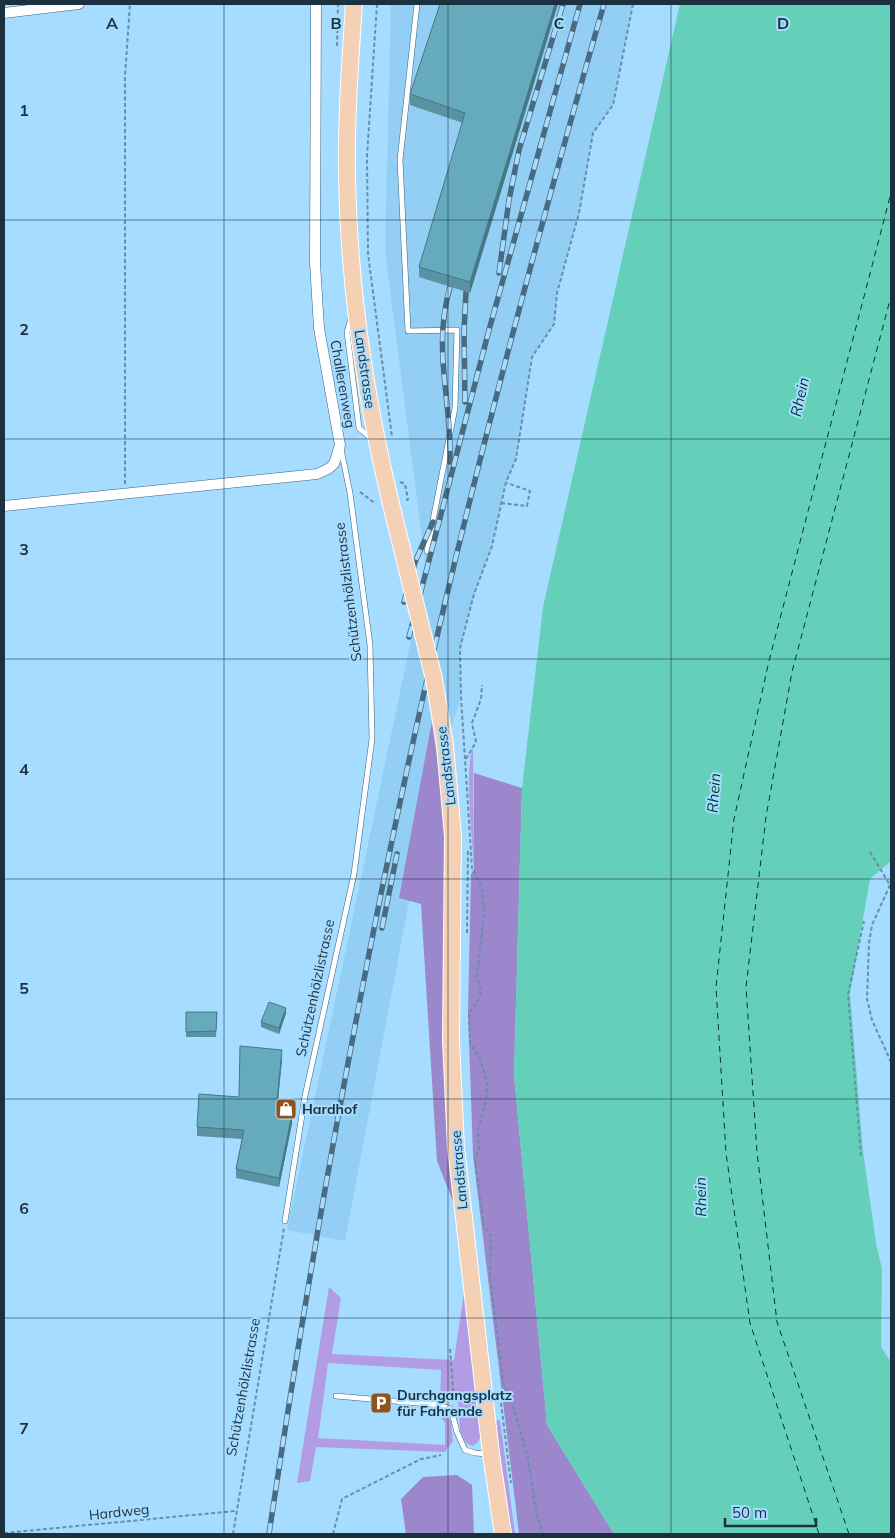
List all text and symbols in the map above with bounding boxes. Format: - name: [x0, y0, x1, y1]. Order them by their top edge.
- text: A: [106, 13, 118, 33]
- text: B: [330, 13, 342, 33]
- text: C: [554, 13, 565, 33]
- text: D: [777, 13, 789, 33]
- text: 1: [19, 100, 29, 120]
- text: 2: [19, 319, 29, 339]
- street label: Landstrasse: [351, 328, 379, 410]
- street label: Challerenweg: [326, 338, 360, 430]
- water label: Rhein: [786, 375, 813, 418]
- street label: Schützenhölzlistrasse: [331, 521, 365, 663]
- text: 3: [19, 539, 29, 559]
- street label: Landstrasse: [432, 726, 460, 806]
- text: 4: [19, 759, 29, 779]
- water label: Rhein: [703, 772, 724, 813]
- street label: Schützenhölzlistrasse: [292, 918, 338, 1058]
- text: 5: [19, 978, 29, 998]
- shop icon: Hardhof: [274, 1097, 298, 1121]
- place label: Hardhof: [302, 1100, 358, 1118]
- street label: Landstrasse: [447, 1130, 471, 1210]
- water label: Rhein: [691, 1177, 710, 1217]
- text: 6: [19, 1198, 29, 1218]
- street label: Schützenhölzlistrasse: [222, 1317, 264, 1457]
- place label: Durchgangsplatz für Fahrende: [397, 1386, 512, 1420]
- parking icon: Durchgangsplatz für Fahrende: [369, 1391, 393, 1415]
- text: 7: [19, 1418, 29, 1438]
- scale bar: [725, 1496, 816, 1528]
- street label: Hardweg: [88, 1500, 150, 1524]
- text: 50 m: [732, 1503, 767, 1522]

